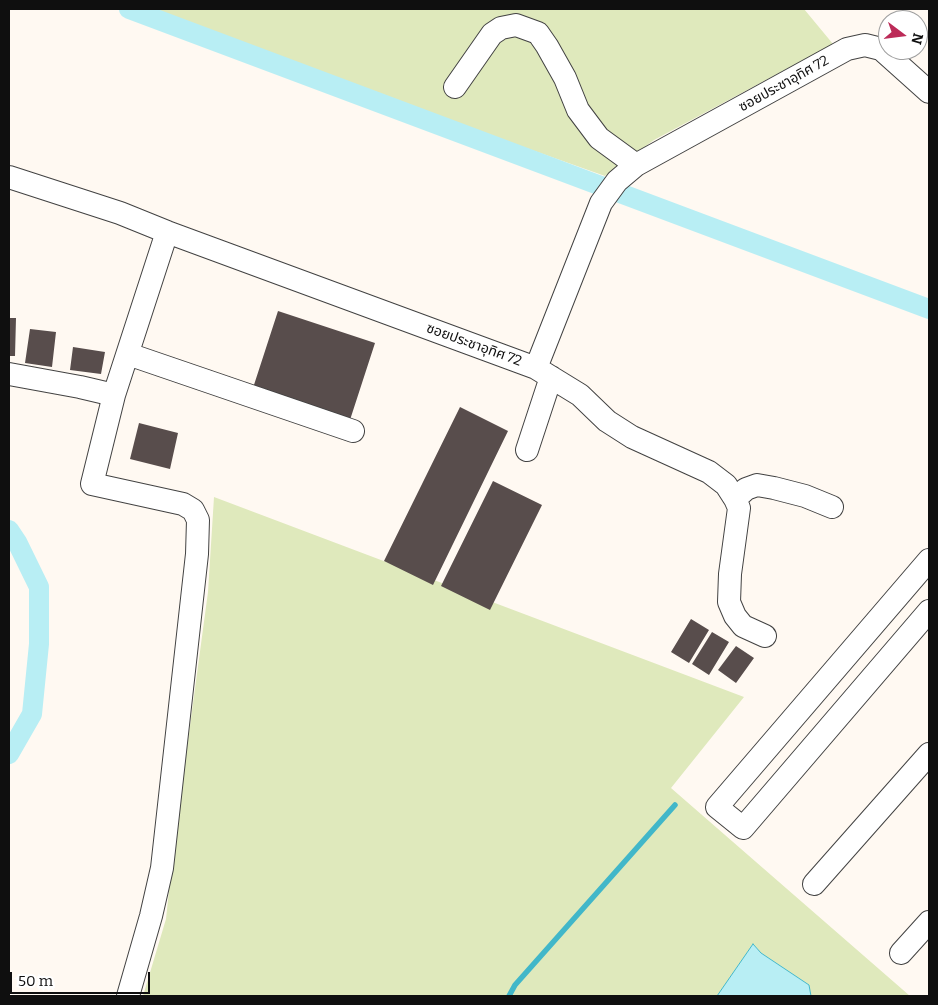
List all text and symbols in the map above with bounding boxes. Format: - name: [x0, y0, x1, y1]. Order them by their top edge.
- north arrow: [878, 10, 928, 60]
- text: N: [907, 31, 927, 46]
- street label: ซอยประชาอุทิศ 72: [736, 52, 832, 116]
- street label: ซอยประชาอุทิศ 72: [424, 320, 524, 370]
- scale bar: [12, 962, 152, 994]
- text: 50 m: [18, 972, 53, 990]

